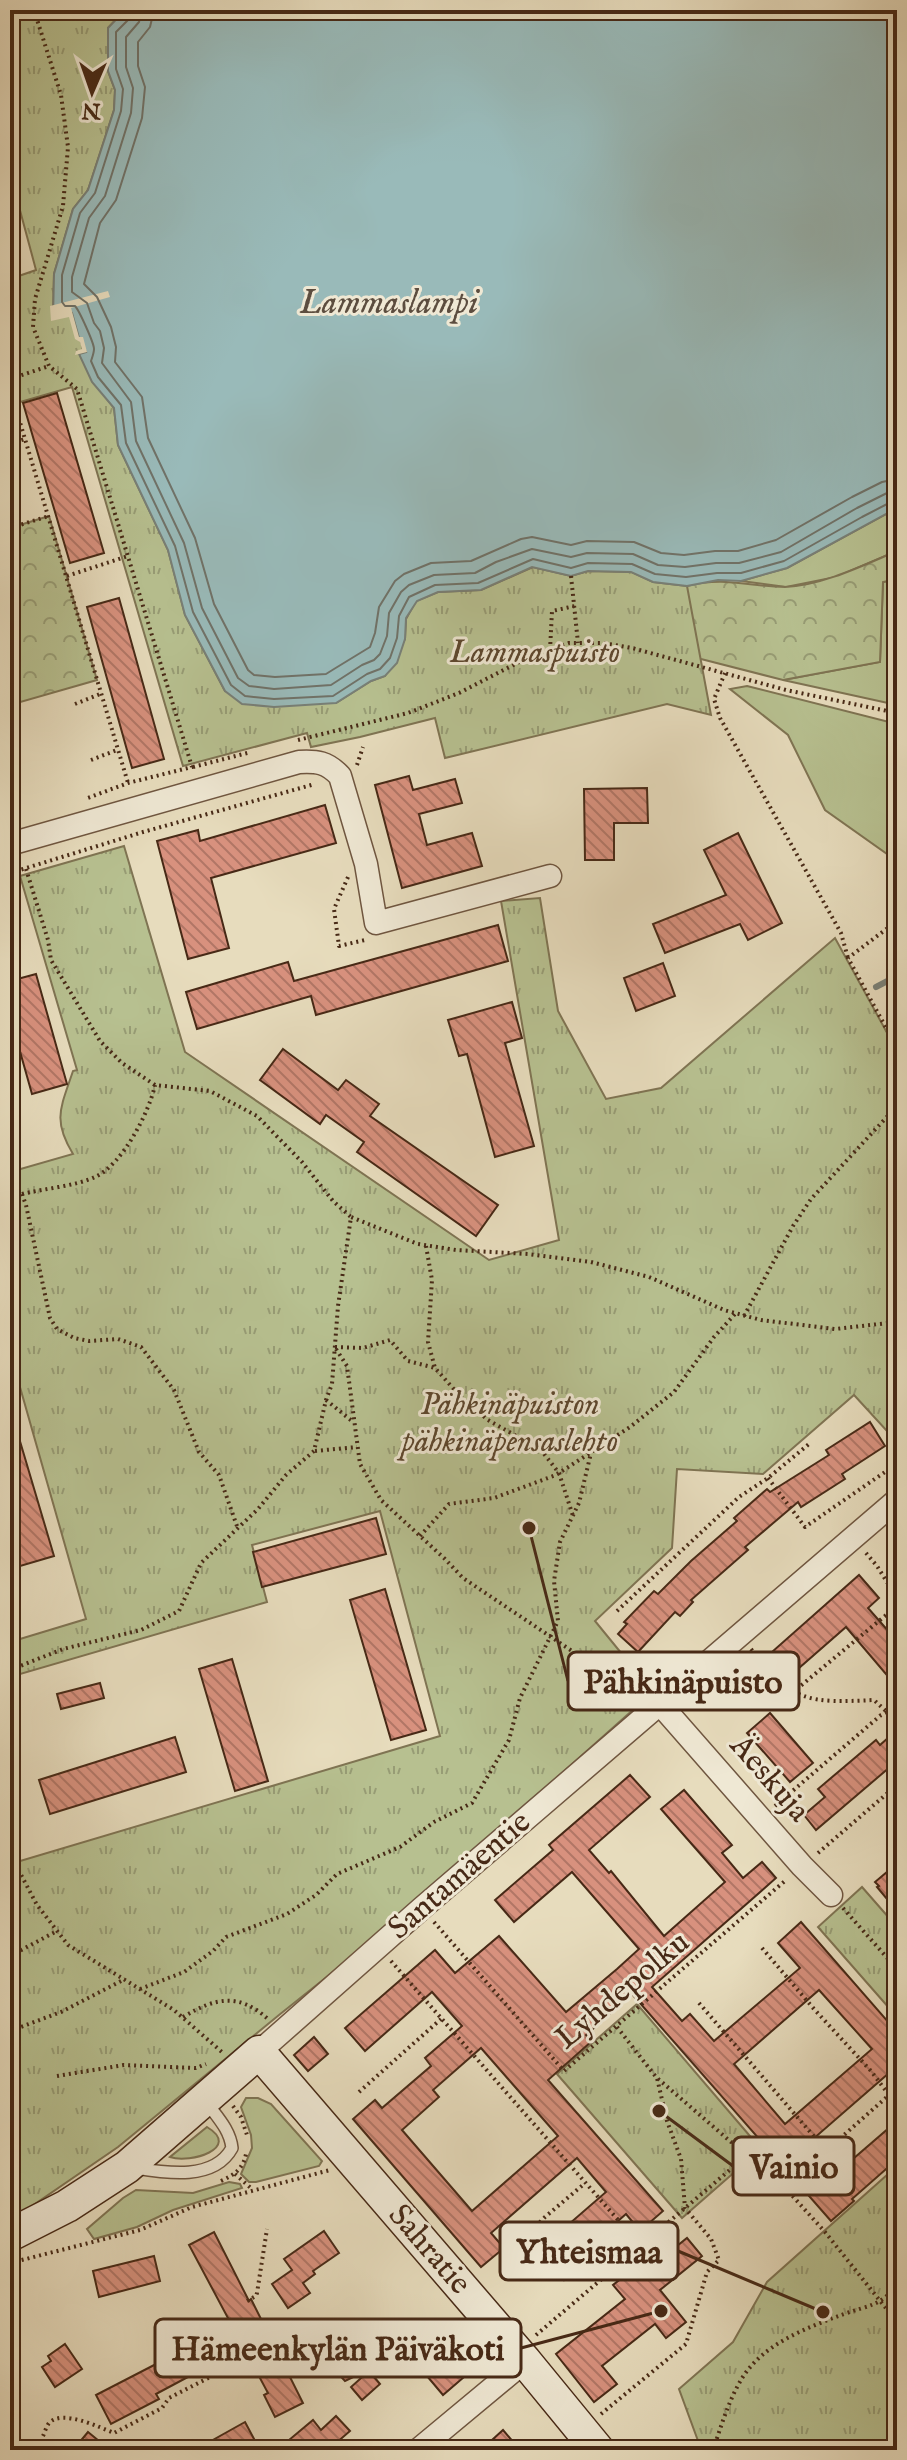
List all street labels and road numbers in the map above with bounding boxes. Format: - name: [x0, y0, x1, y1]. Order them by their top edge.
- street label: Äeskuja: [719, 1726, 818, 1831]
- street label: Santamäentie: [380, 1803, 540, 1949]
- street label: Lyhdepolku: [547, 1923, 699, 2059]
- street label: Sahratie: [378, 2196, 480, 2304]

